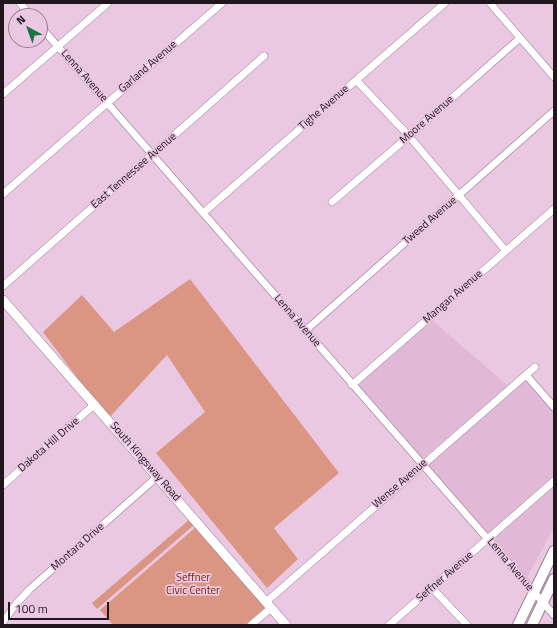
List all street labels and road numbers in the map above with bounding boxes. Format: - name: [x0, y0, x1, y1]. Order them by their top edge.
- street label: Garland Avenue: [116, 38, 180, 96]
- street label: Lenna Avenue: [58, 47, 110, 105]
- street label: Tighe Avenue: [296, 83, 352, 133]
- street label: Moore Avenue: [397, 93, 457, 147]
- street label: East Tennessee Avenue: [89, 130, 179, 212]
- street label: Tweed Avenue: [400, 194, 460, 248]
- street label: Mangan Avenue: [421, 268, 485, 326]
- street label: Lenna Avenue: [271, 292, 323, 350]
- street label: Dakota Hill Drive: [16, 415, 82, 475]
- street label: South Kingsway Road: [107, 420, 183, 504]
- street label: Wense Avenue: [370, 457, 430, 511]
- street label: Montara Drive: [49, 520, 107, 574]
- street label: Lenna Avenue: [484, 536, 536, 594]
- street label: Seffner Avenue: [414, 549, 476, 605]

